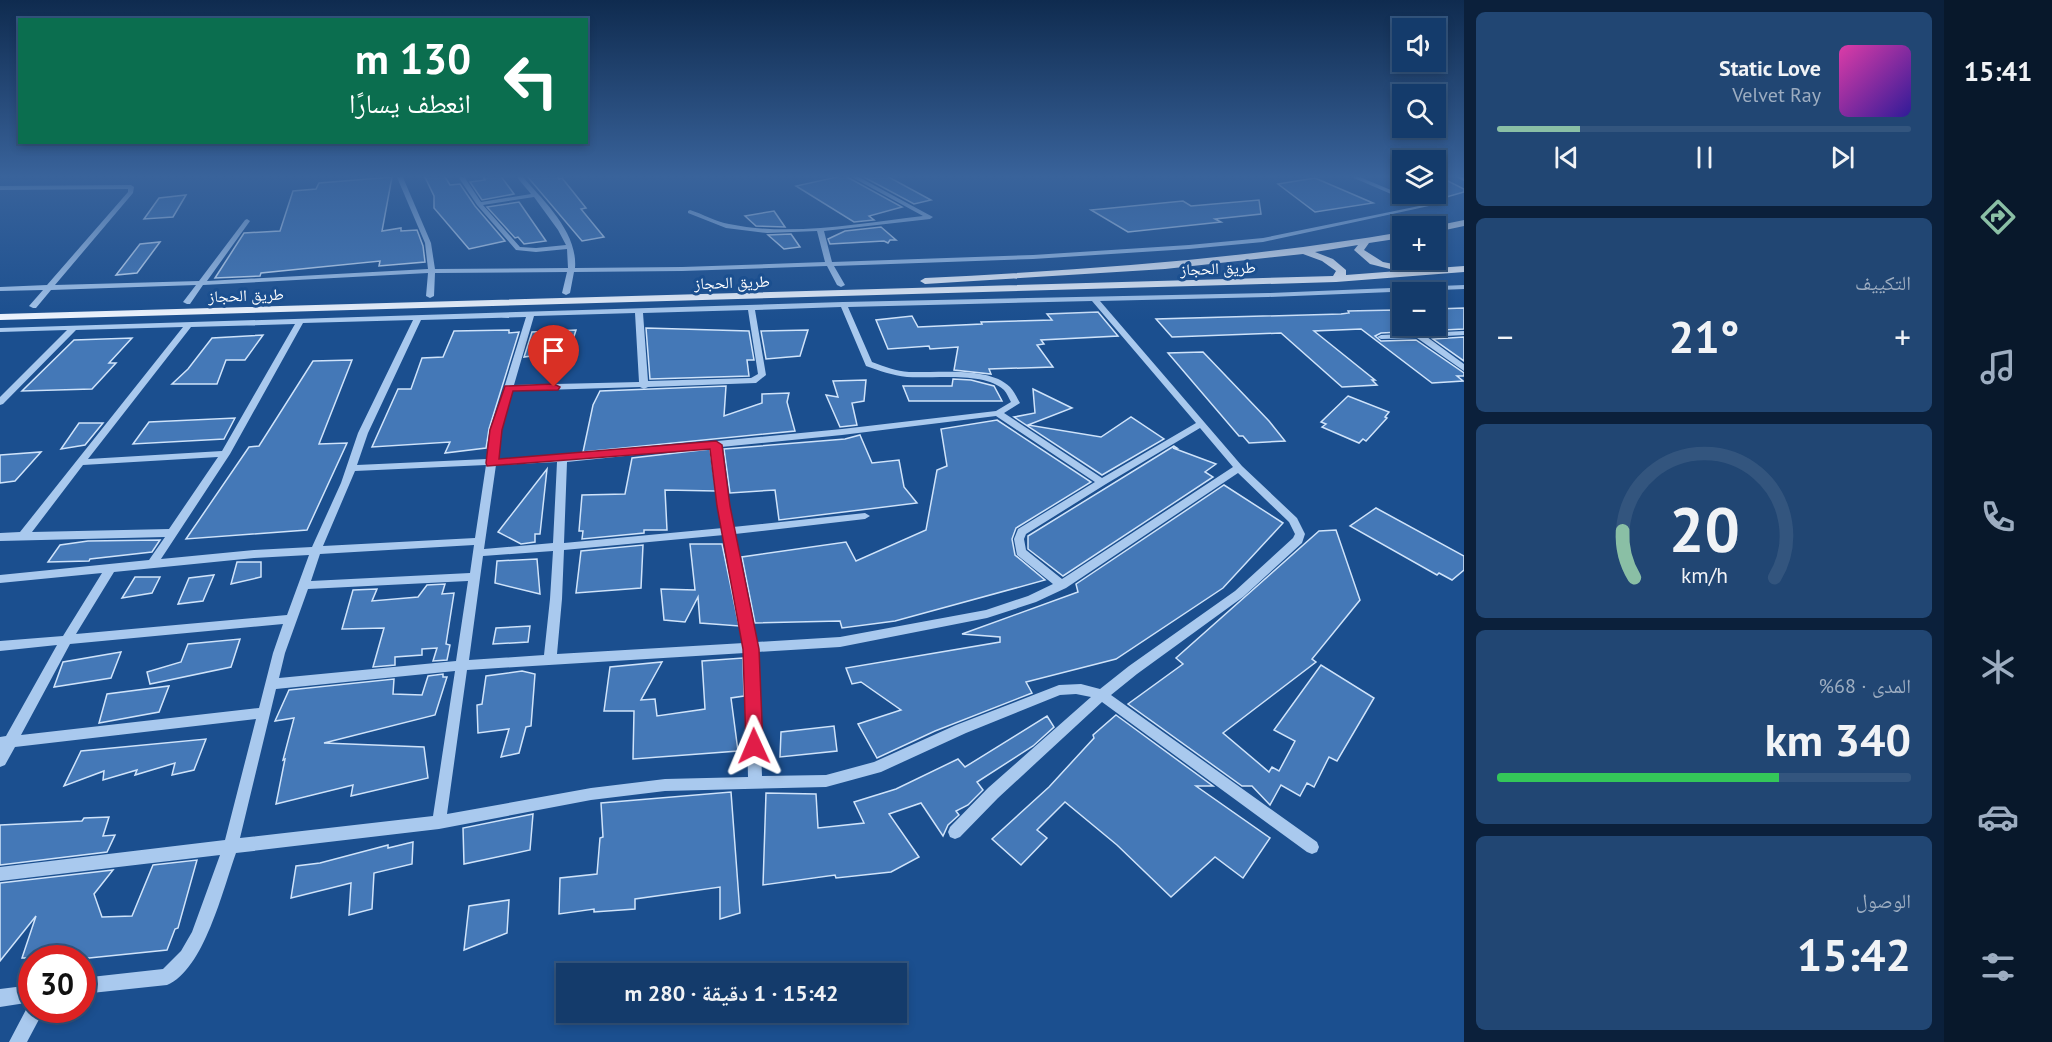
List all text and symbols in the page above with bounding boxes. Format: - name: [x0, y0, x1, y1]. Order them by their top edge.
- map controls: [1392, 18, 1446, 336]
- button: sound: [1392, 18, 1446, 72]
- text: 130 m: [355, 31, 471, 86]
- icon: left: [492, 42, 570, 120]
- text: Static Love: [1719, 54, 1821, 82]
- text: 15:41: [1964, 54, 2032, 88]
- text: Velvet Ray: [1732, 82, 1821, 108]
- button: search: [1392, 84, 1446, 138]
- text: انعطف يسارًا: [349, 86, 471, 120]
- icon: previous: [1550, 141, 1583, 174]
- icon: pause: [1688, 141, 1721, 174]
- icon: next: [1826, 141, 1859, 174]
- button: layers: [1392, 150, 1446, 204]
- icon: directions: [1977, 196, 2019, 238]
- button: +: [1392, 216, 1446, 270]
- street label: طريق الحجاز: [1179, 257, 1256, 280]
- text: التكييف: [1855, 270, 1911, 296]
- street label: طريق الحجاز: [693, 271, 770, 294]
- button: −: [1392, 282, 1446, 336]
- street label: طريق الحجاز: [207, 284, 284, 307]
- text: 21°: [1669, 307, 1739, 365]
- text: −: [1497, 315, 1514, 358]
- text: +: [1894, 315, 1911, 358]
- pin: [528, 325, 579, 387]
- icon: arrive: [537, 334, 570, 367]
- icon: music: [1977, 346, 2019, 388]
- text: 20: [1669, 488, 1739, 569]
- icon: phone: [1977, 496, 2019, 538]
- text: km/h: [1680, 561, 1727, 589]
- icon: climate: [1977, 646, 2019, 688]
- text: المدى · 68%: [1819, 673, 1911, 699]
- text: 340 km: [1765, 710, 1911, 768]
- position arrow: [722, 714, 786, 778]
- icon: car: [1977, 796, 2019, 838]
- text: الوصول: [1856, 888, 1911, 914]
- text: 15:42: [1797, 925, 1911, 983]
- speed limit sign: 30: [18, 945, 96, 1023]
- icon: filters: [1977, 946, 2019, 988]
- text: 15:42 · 1 دقيقة · 280 m: [624, 979, 839, 1007]

